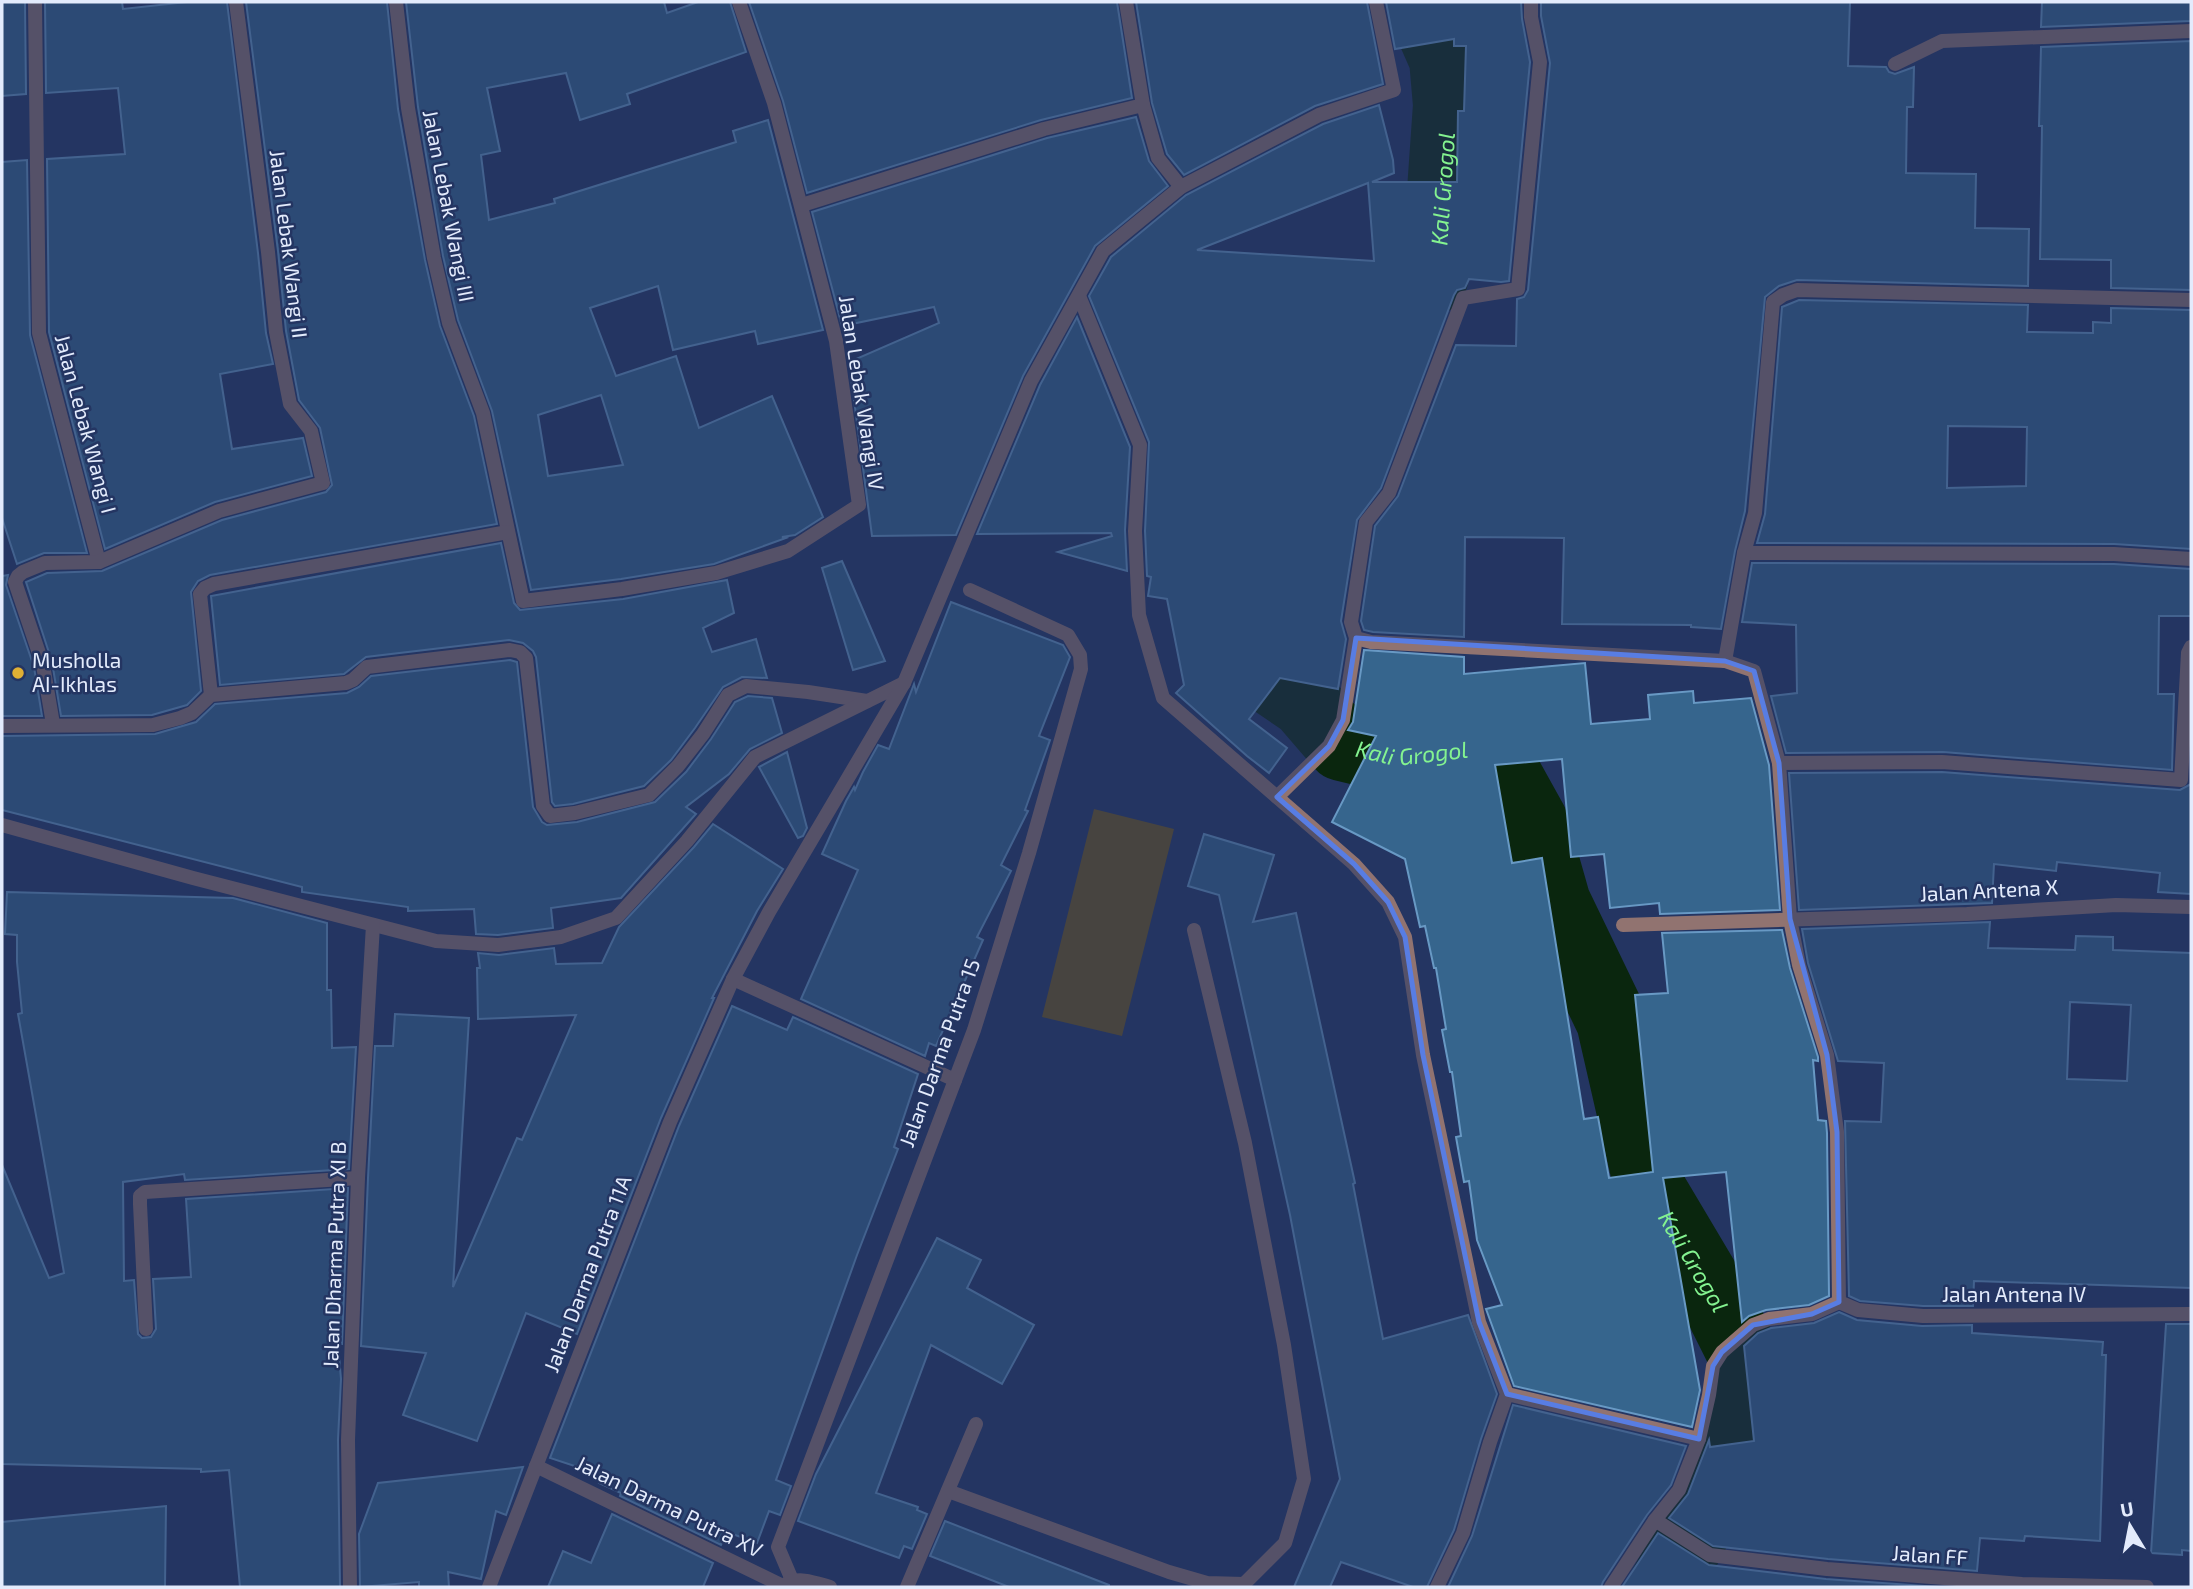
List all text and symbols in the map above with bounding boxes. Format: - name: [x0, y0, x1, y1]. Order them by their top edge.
- street label: Jalan Lebak Wangi III: [419, 107, 480, 304]
- water label: Kali Grogol: [1424, 131, 1460, 246]
- street label: Jalan Lebak Wangi II: [266, 148, 313, 340]
- street label: Jalan Lebak Wangi IV: [835, 294, 890, 492]
- street label: Jalan Lebak Wangi I: [51, 331, 122, 516]
- place label: Musholla AI-Ikhlas: [32, 647, 121, 696]
- marker: Musholla AI-Ikhlas: [10, 665, 26, 681]
- water label: Kali Grogol: [1353, 734, 1469, 771]
- street label: Jalan Antena X: [1919, 873, 2059, 906]
- street label: Jalan Darma Putra 15: [893, 955, 984, 1150]
- street label: Jalan Dharma Putra XI B: [317, 1141, 350, 1369]
- street label: Jalan Darma Putra 11A: [538, 1172, 636, 1375]
- water label: Kali Grogol: [1653, 1205, 1735, 1316]
- street label: Jalan Antena IV: [1942, 1281, 2086, 1306]
- street label: Jalan Darma Putra XV: [572, 1450, 767, 1562]
- north arrow: [2095, 1491, 2165, 1561]
- text: U: [2119, 1496, 2135, 1521]
- street label: Jalan FF: [1891, 1539, 1969, 1570]

